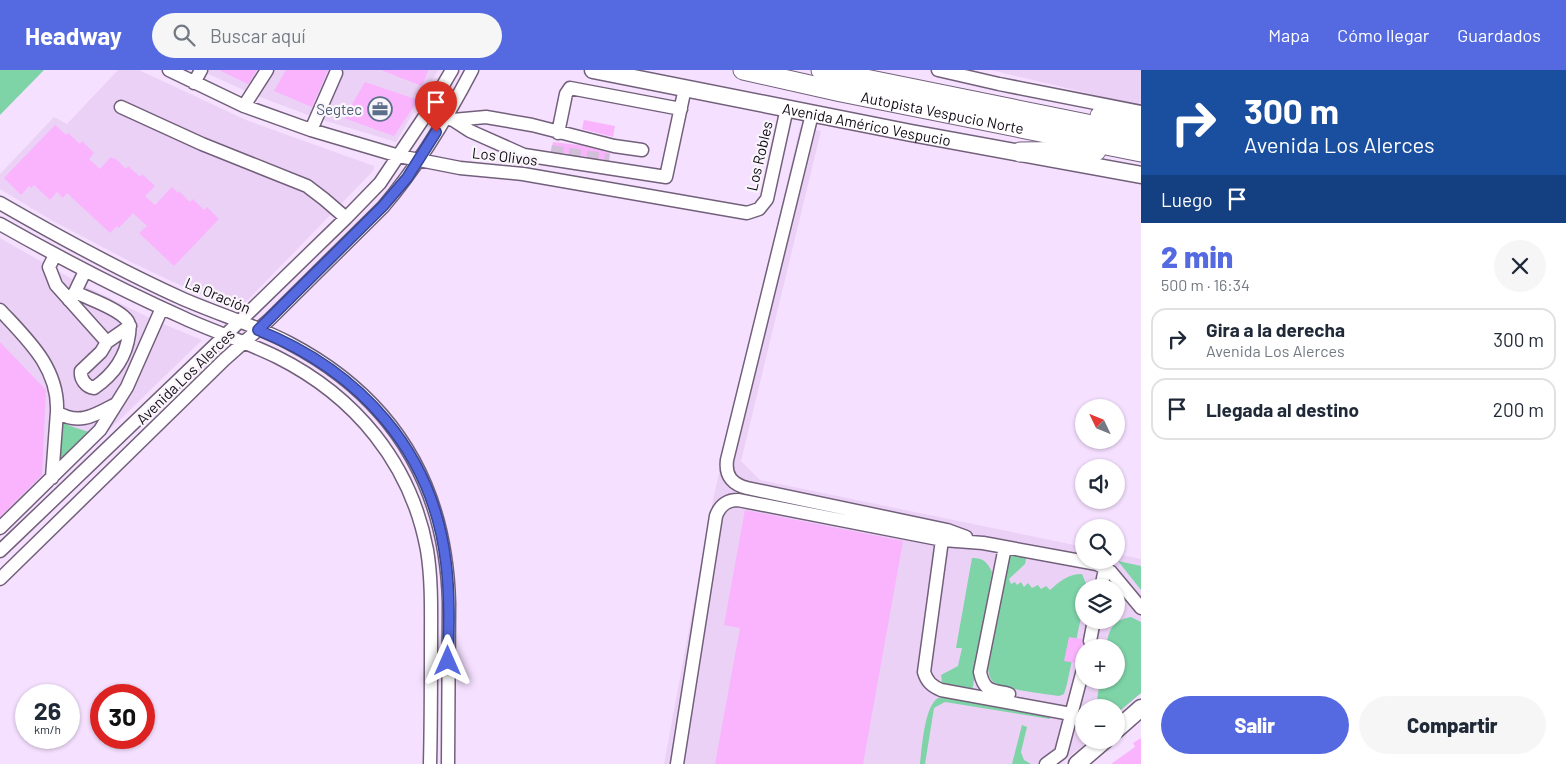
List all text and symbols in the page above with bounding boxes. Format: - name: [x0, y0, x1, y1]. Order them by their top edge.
- search box: [152, 13, 502, 58]
- text: Headway: [25, 21, 122, 50]
- icon: search: [170, 21, 198, 49]
- text: Buscar aquí: [210, 24, 306, 47]
- text: Mapa: [1268, 24, 1309, 46]
- text: Cómo llegar: [1337, 24, 1429, 46]
- text: Guardados: [1457, 24, 1541, 46]
- pin: [415, 81, 457, 132]
- street label: Autopista Vespucio Norte: [860, 87, 1026, 137]
- icon: arrive: [422, 88, 450, 116]
- text: 300 m: [1244, 89, 1339, 131]
- icon: right: [1161, 90, 1226, 155]
- office icon: Segtec: [367, 96, 393, 122]
- street label: Avenida Américo Vespucio: [781, 99, 952, 149]
- place label: Segtec: [316, 100, 362, 118]
- street label: Los Robles: [742, 119, 776, 193]
- text: Avenida Los Alerces: [1244, 131, 1435, 157]
- street label: Los Olivos: [471, 143, 539, 169]
- icon: arrive: [1223, 185, 1251, 213]
- text: Luego: [1161, 188, 1213, 211]
- text: 2 min: [1161, 238, 1233, 274]
- button: close: [1494, 240, 1546, 292]
- street label: La Oración: [183, 273, 253, 317]
- text: 500 m · 16:34: [1161, 275, 1250, 294]
- text: Gira a la derecha: [1206, 318, 1345, 341]
- street label: Avenida Los Alerces: [132, 324, 238, 428]
- icon: right: [1163, 325, 1191, 353]
- text: 300 m: [1493, 328, 1544, 351]
- text: Avenida Los Alerces: [1206, 341, 1345, 360]
- icon: arrive: [1163, 395, 1191, 423]
- text: Llegada al destino: [1206, 398, 1359, 421]
- text: 200 m: [1493, 398, 1544, 421]
- north arrow: [1075, 399, 1125, 449]
- map controls: [1075, 399, 1125, 749]
- button: sound: [1075, 459, 1125, 509]
- button: search: [1075, 519, 1125, 569]
- button: layers: [1075, 579, 1125, 629]
- position arrow: [421, 634, 473, 686]
- button: +: [1075, 639, 1125, 689]
- speed limit sign: 30: [90, 684, 155, 749]
- text: 26: [34, 695, 61, 725]
- button: Salir: [1161, 696, 1349, 754]
- button: Compartir: [1359, 696, 1546, 754]
- button: −: [1075, 699, 1125, 749]
- text: km/h: [34, 722, 61, 736]

